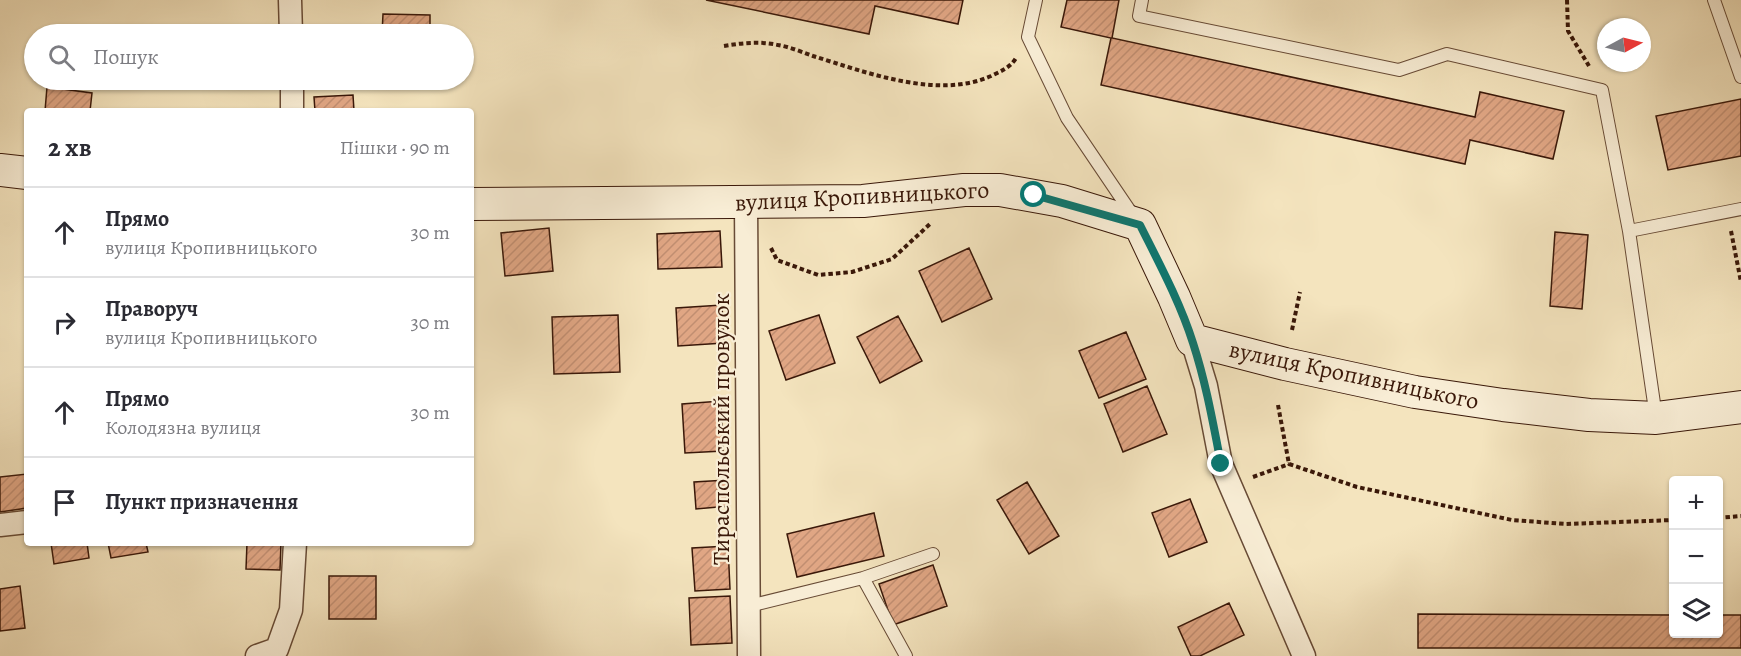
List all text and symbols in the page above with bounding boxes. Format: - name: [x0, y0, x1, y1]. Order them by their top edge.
- north arrow: [1597, 18, 1651, 72]
- search box: [24, 24, 474, 90]
- icon: search: [45, 41, 78, 74]
- text: Пошук: [93, 42, 159, 72]
- text: 2 хв: [48, 130, 92, 165]
- text: Пішки · 90 m: [340, 134, 450, 161]
- street label: вулиця Кропивницького: [734, 173, 990, 219]
- route start: [1020, 181, 1046, 207]
- text: Прямо: [105, 204, 169, 234]
- icon: ahead: [48, 216, 81, 249]
- text: 30 m: [410, 219, 450, 246]
- text: вулиця Кропивницького: [105, 234, 317, 261]
- street label: Тираспольський провулок: [705, 293, 737, 565]
- text: Праворуч: [105, 294, 198, 324]
- icon: right: [48, 306, 81, 339]
- text: 30 m: [410, 309, 450, 336]
- text: вулиця Кропивницького: [105, 324, 317, 351]
- street label: вулиця Кропивницького: [1226, 333, 1482, 417]
- text: Прямо: [105, 384, 169, 414]
- icon: ahead: [48, 396, 81, 429]
- text: 30 m: [410, 399, 450, 426]
- text: Колодязна вулиця: [105, 414, 261, 441]
- route end: [1207, 450, 1233, 476]
- map controls: [1669, 476, 1723, 638]
- button: +: [1669, 476, 1723, 530]
- icon: arrive: [48, 486, 81, 519]
- text: Пункт призначення: [105, 487, 298, 517]
- button: −: [1669, 530, 1723, 584]
- button: layers: [1669, 584, 1723, 638]

